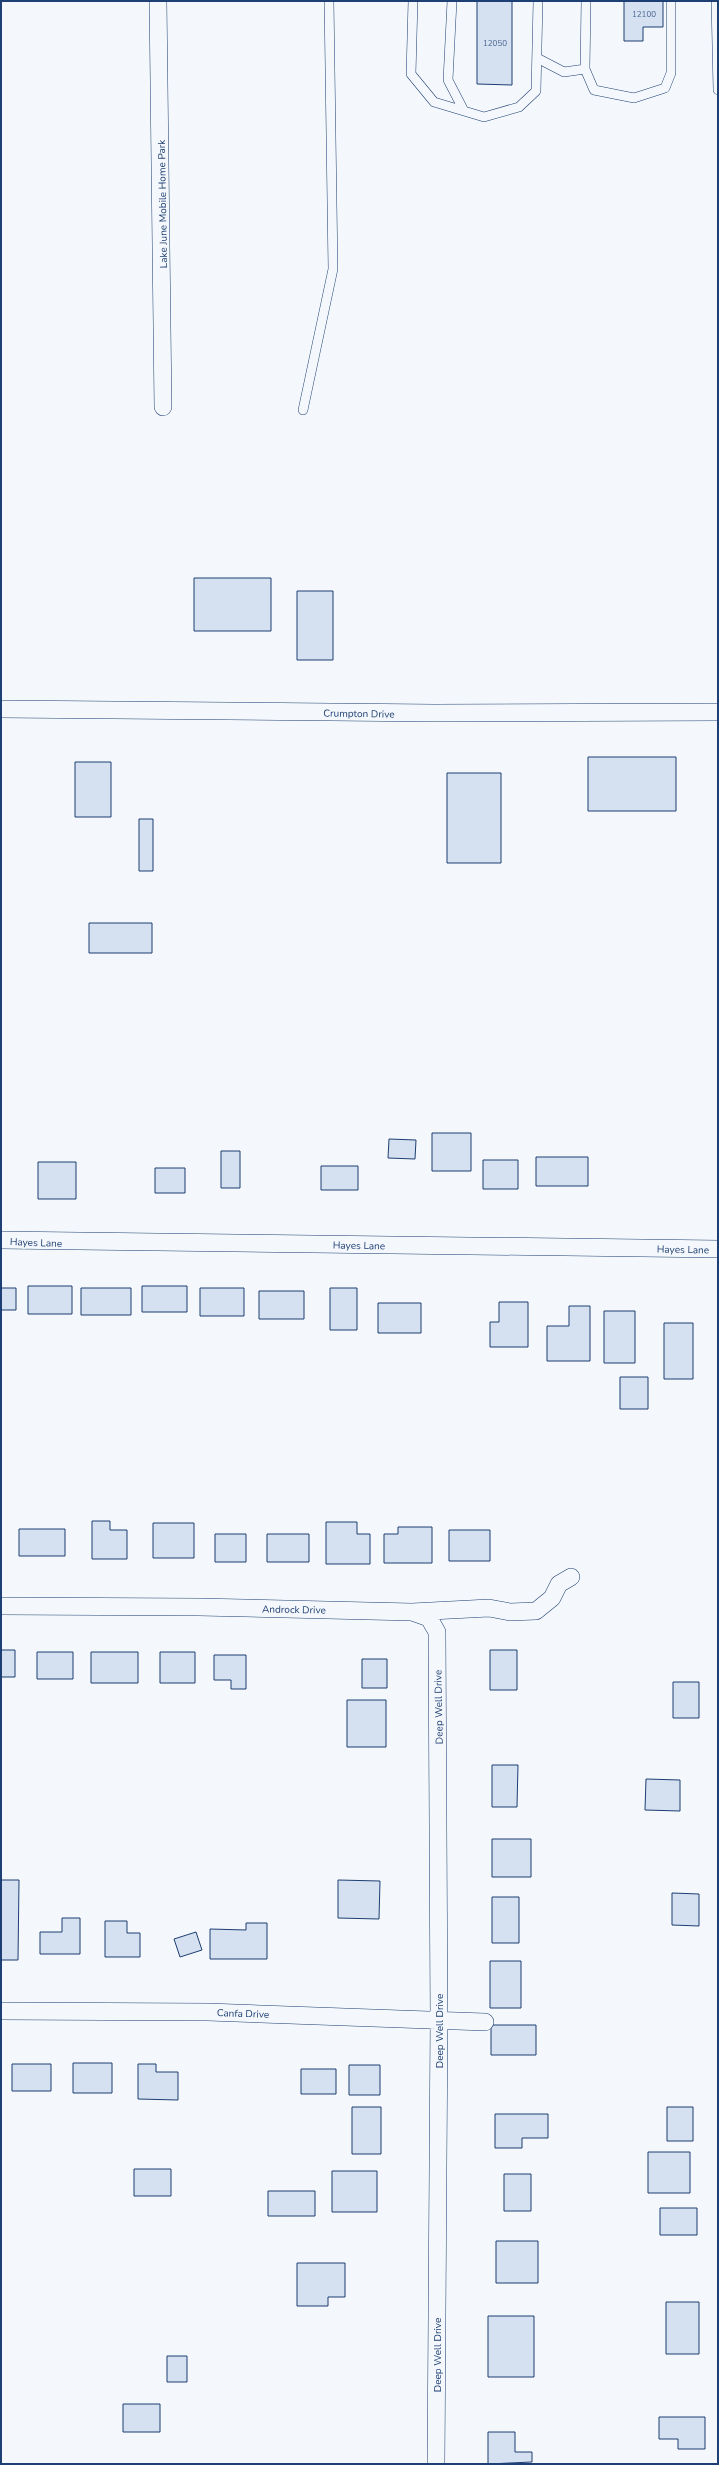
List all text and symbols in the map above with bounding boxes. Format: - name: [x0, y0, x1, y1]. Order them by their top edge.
- house number: 12100: [632, 9, 656, 20]
- house number: 12050: [483, 38, 507, 49]
- street label: Lake June Mobile Home Park: [155, 139, 171, 268]
- street label: Crumpton Drive: [323, 706, 395, 722]
- street label: Hayes Lane: [10, 1235, 62, 1251]
- street label: Hayes Lane: [333, 1239, 385, 1253]
- street label: Hayes Lane: [657, 1243, 709, 1257]
- street label: Androck Drive: [262, 1602, 326, 1618]
- street label: Deep Well Drive: [431, 1670, 447, 1744]
- street label: Deep Well Drive: [433, 1994, 447, 2068]
- street label: Canfa Drive: [217, 2006, 269, 2022]
- street label: Deep Well Drive: [431, 2318, 445, 2392]

